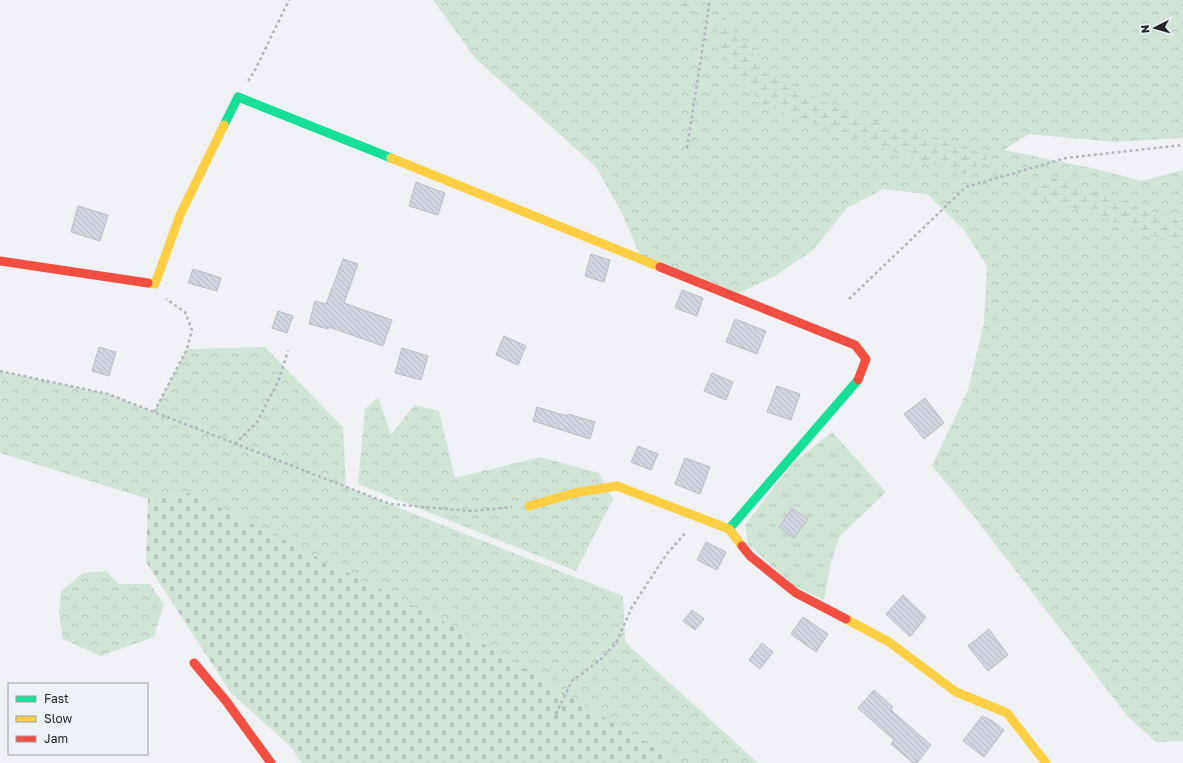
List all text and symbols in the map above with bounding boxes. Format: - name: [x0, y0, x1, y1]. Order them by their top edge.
- north arrow: [1135, 8, 1175, 48]
- text: N: [1138, 24, 1151, 34]
- legend: [8, 683, 148, 755]
- text: Fast: [44, 691, 69, 706]
- text: Slow: [44, 711, 72, 726]
- text: Jam: [44, 731, 68, 746]

